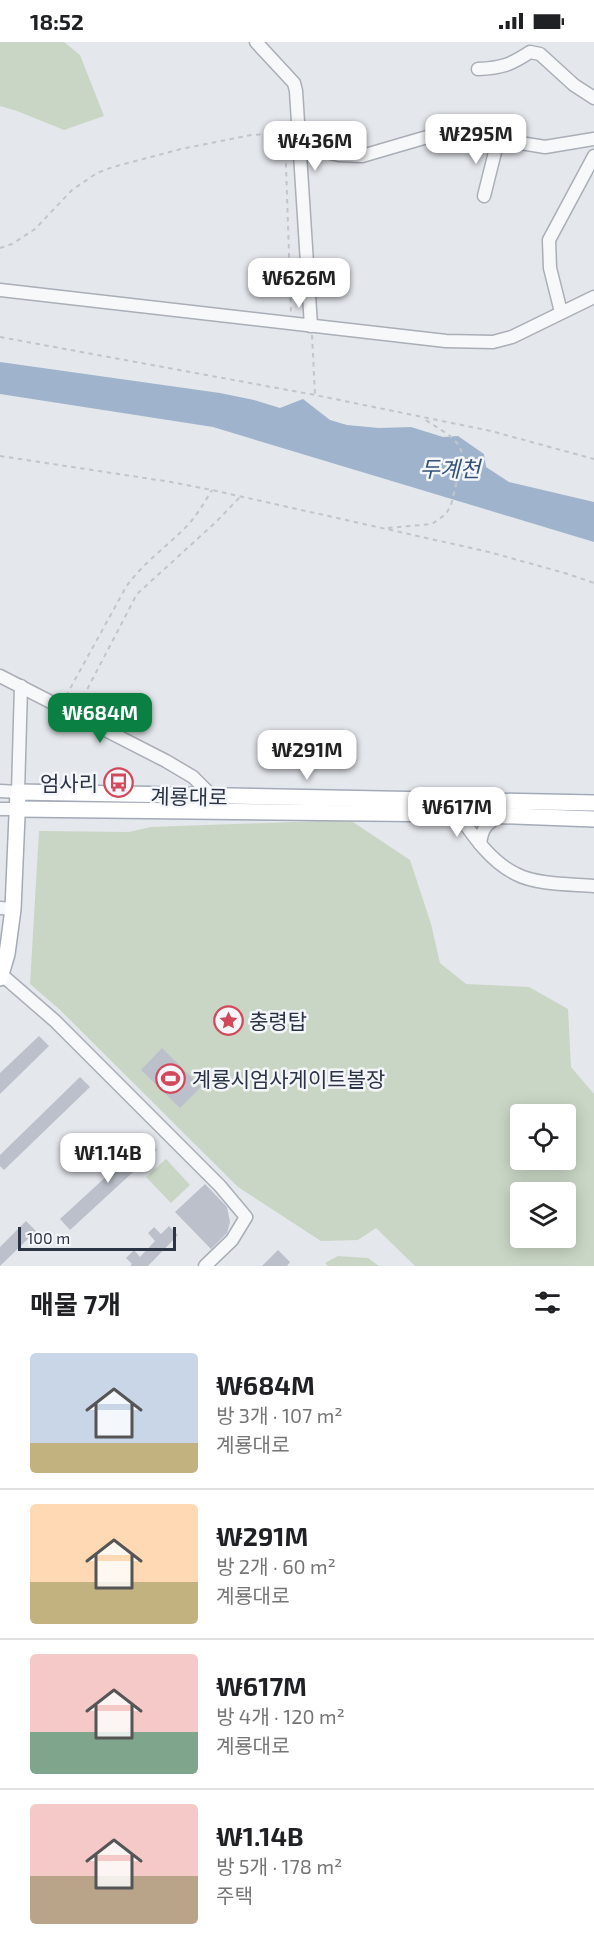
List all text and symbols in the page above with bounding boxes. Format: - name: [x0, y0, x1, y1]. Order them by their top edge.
- text: 18:52: [30, 8, 84, 34]
- pin: ₩295M: [434, 114, 518, 165]
- pin: ₩436M: [273, 121, 357, 172]
- text: ₩295M: [439, 121, 513, 145]
- text: ₩436M: [278, 128, 352, 152]
- pin: ₩626M: [257, 258, 341, 309]
- text: ₩626M: [262, 265, 336, 289]
- water label: 두계천: [420, 455, 483, 481]
- pin: ₩684M: [58, 693, 142, 744]
- text: ₩684M: [62, 700, 138, 724]
- pin: ₩291M: [265, 730, 349, 781]
- text: ₩291M: [272, 737, 342, 761]
- bus stop icon: 엄사리: [103, 766, 135, 798]
- place label: 엄사리: [40, 770, 98, 795]
- street label: 계룡대로: [150, 783, 228, 809]
- pin: ₩617M: [415, 787, 499, 838]
- text: ₩617M: [422, 794, 492, 818]
- place icon: 충령탑: [212, 1004, 244, 1036]
- place label: 충령탑: [249, 1008, 307, 1033]
- sports icon: 계룡시엄사게이트볼장: [155, 1062, 187, 1094]
- place label: 계룡시엄사게이트볼장: [192, 1066, 385, 1091]
- map controls: [510, 1104, 576, 1248]
- button: locate: [510, 1104, 576, 1170]
- pin: ₩1.14B: [59, 1133, 157, 1184]
- text: ₩1.14B: [74, 1140, 142, 1164]
- button: layers: [510, 1182, 576, 1248]
- scale bar: [18, 1224, 176, 1252]
- text: 100 m: [27, 1228, 70, 1247]
- icon: filters: [531, 1286, 564, 1319]
- text: 매물 7개: [30, 1288, 121, 1319]
- text: ₩684M: [216, 1369, 315, 1400]
- icon: home: [78, 1377, 150, 1449]
- text: 방 3개 · 107 m²: [216, 1403, 343, 1427]
- text: 계룡대로: [216, 1432, 290, 1456]
- text: ₩291M: [216, 1520, 308, 1551]
- icon: home: [78, 1528, 150, 1600]
- text: 방 2개 · 60 m²: [216, 1554, 336, 1578]
- text: 계룡대로: [216, 1583, 290, 1607]
- text: ₩617M: [216, 1670, 307, 1701]
- icon: home: [78, 1678, 150, 1750]
- text: 방 4개 · 120 m²: [216, 1704, 345, 1728]
- text: 계룡대로: [216, 1733, 290, 1757]
- text: ₩1.14B: [216, 1820, 304, 1851]
- icon: home: [78, 1828, 150, 1900]
- text: 방 5개 · 178 m²: [216, 1854, 342, 1878]
- text: 주택: [216, 1883, 253, 1907]

